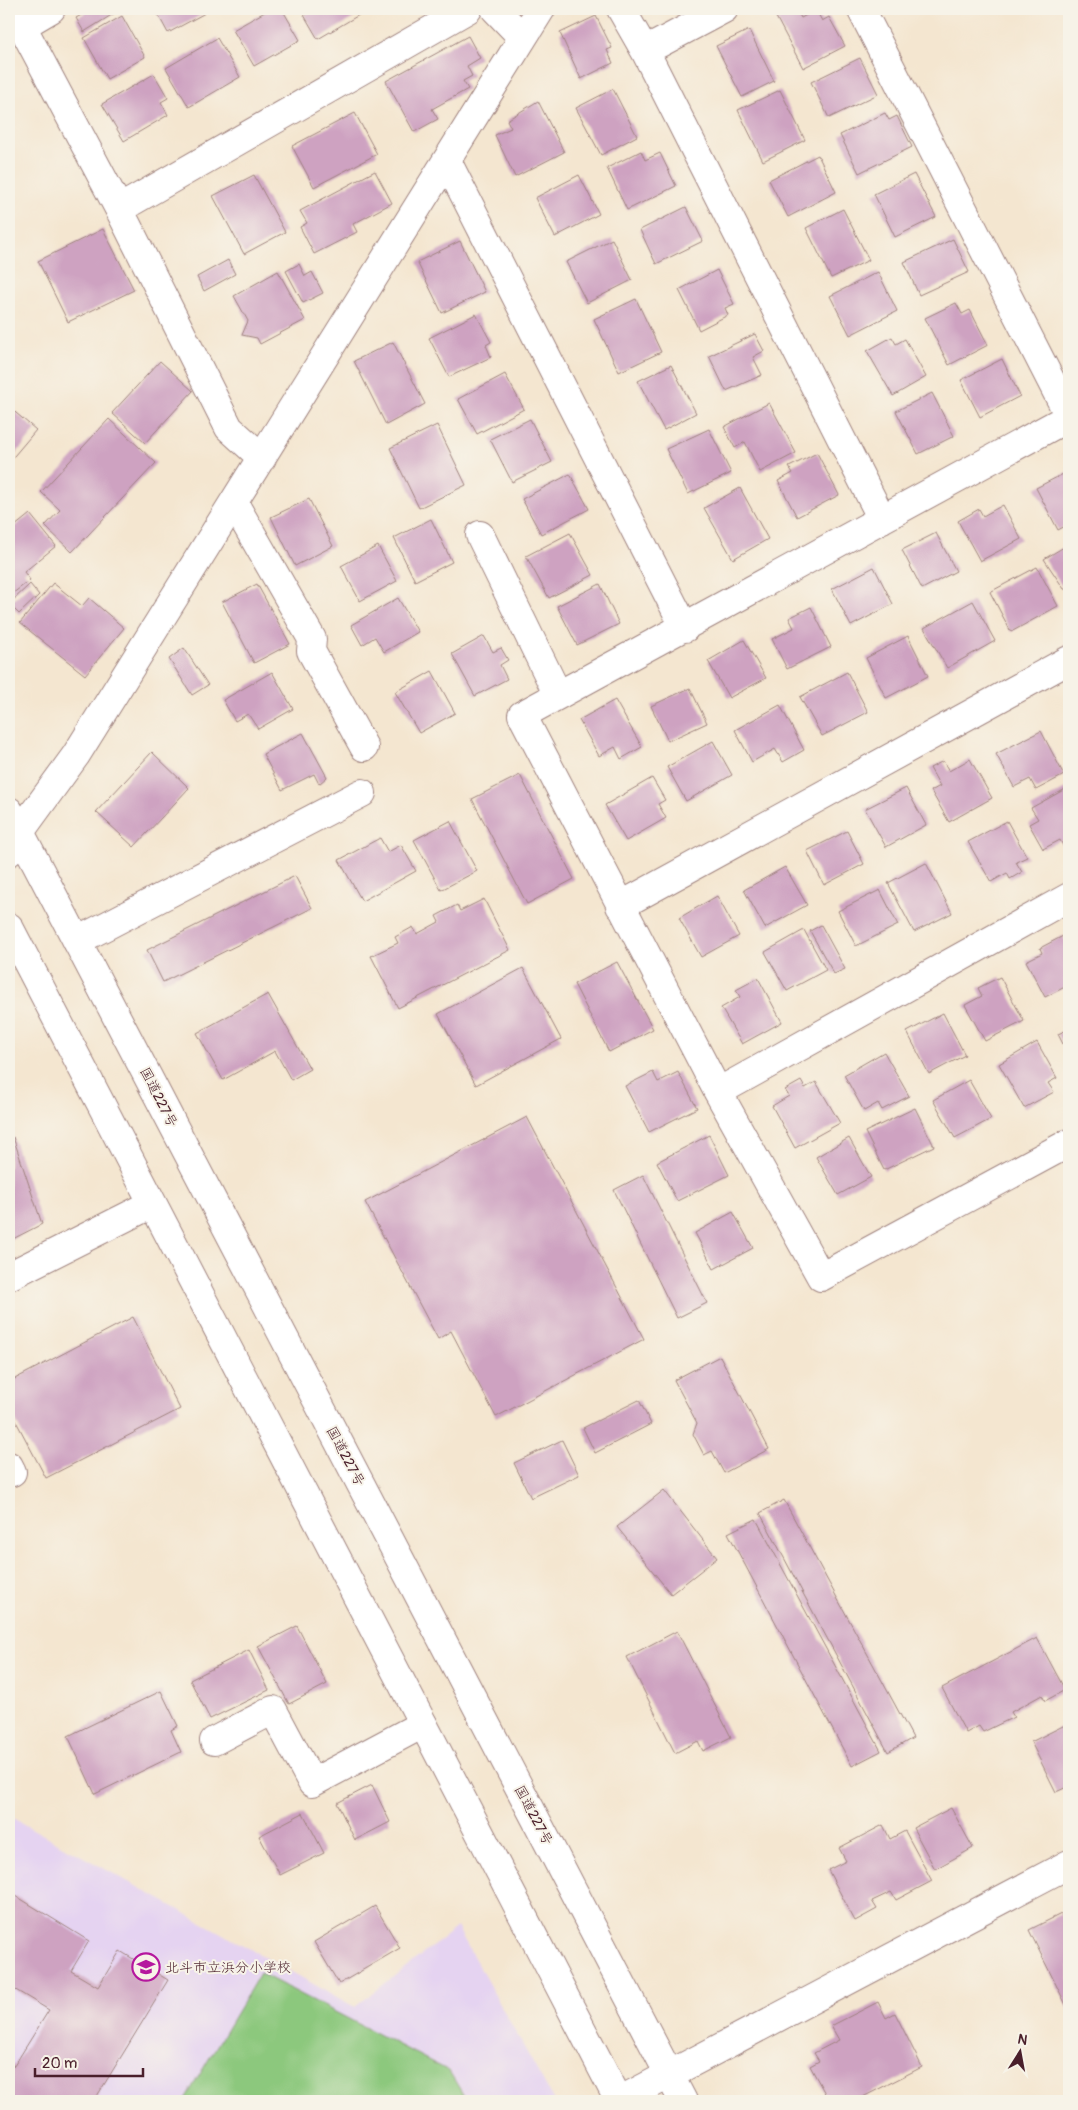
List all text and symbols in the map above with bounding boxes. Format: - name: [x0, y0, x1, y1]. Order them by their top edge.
- street label: 国道227号: [136, 1064, 181, 1130]
- street label: 国道227号: [323, 1424, 368, 1489]
- street label: 国道227号: [511, 1783, 556, 1848]
- school or university icon: 北斗市立浜分小学校: [131, 1952, 161, 1982]
- place label: 北斗市立浜分小学校: [165, 1959, 291, 1976]
- north arrow: [996, 2028, 1046, 2078]
- text: N: [1016, 2030, 1029, 2049]
- scale bar: [35, 2045, 142, 2077]
- text: 20 m: [42, 2054, 77, 2073]

